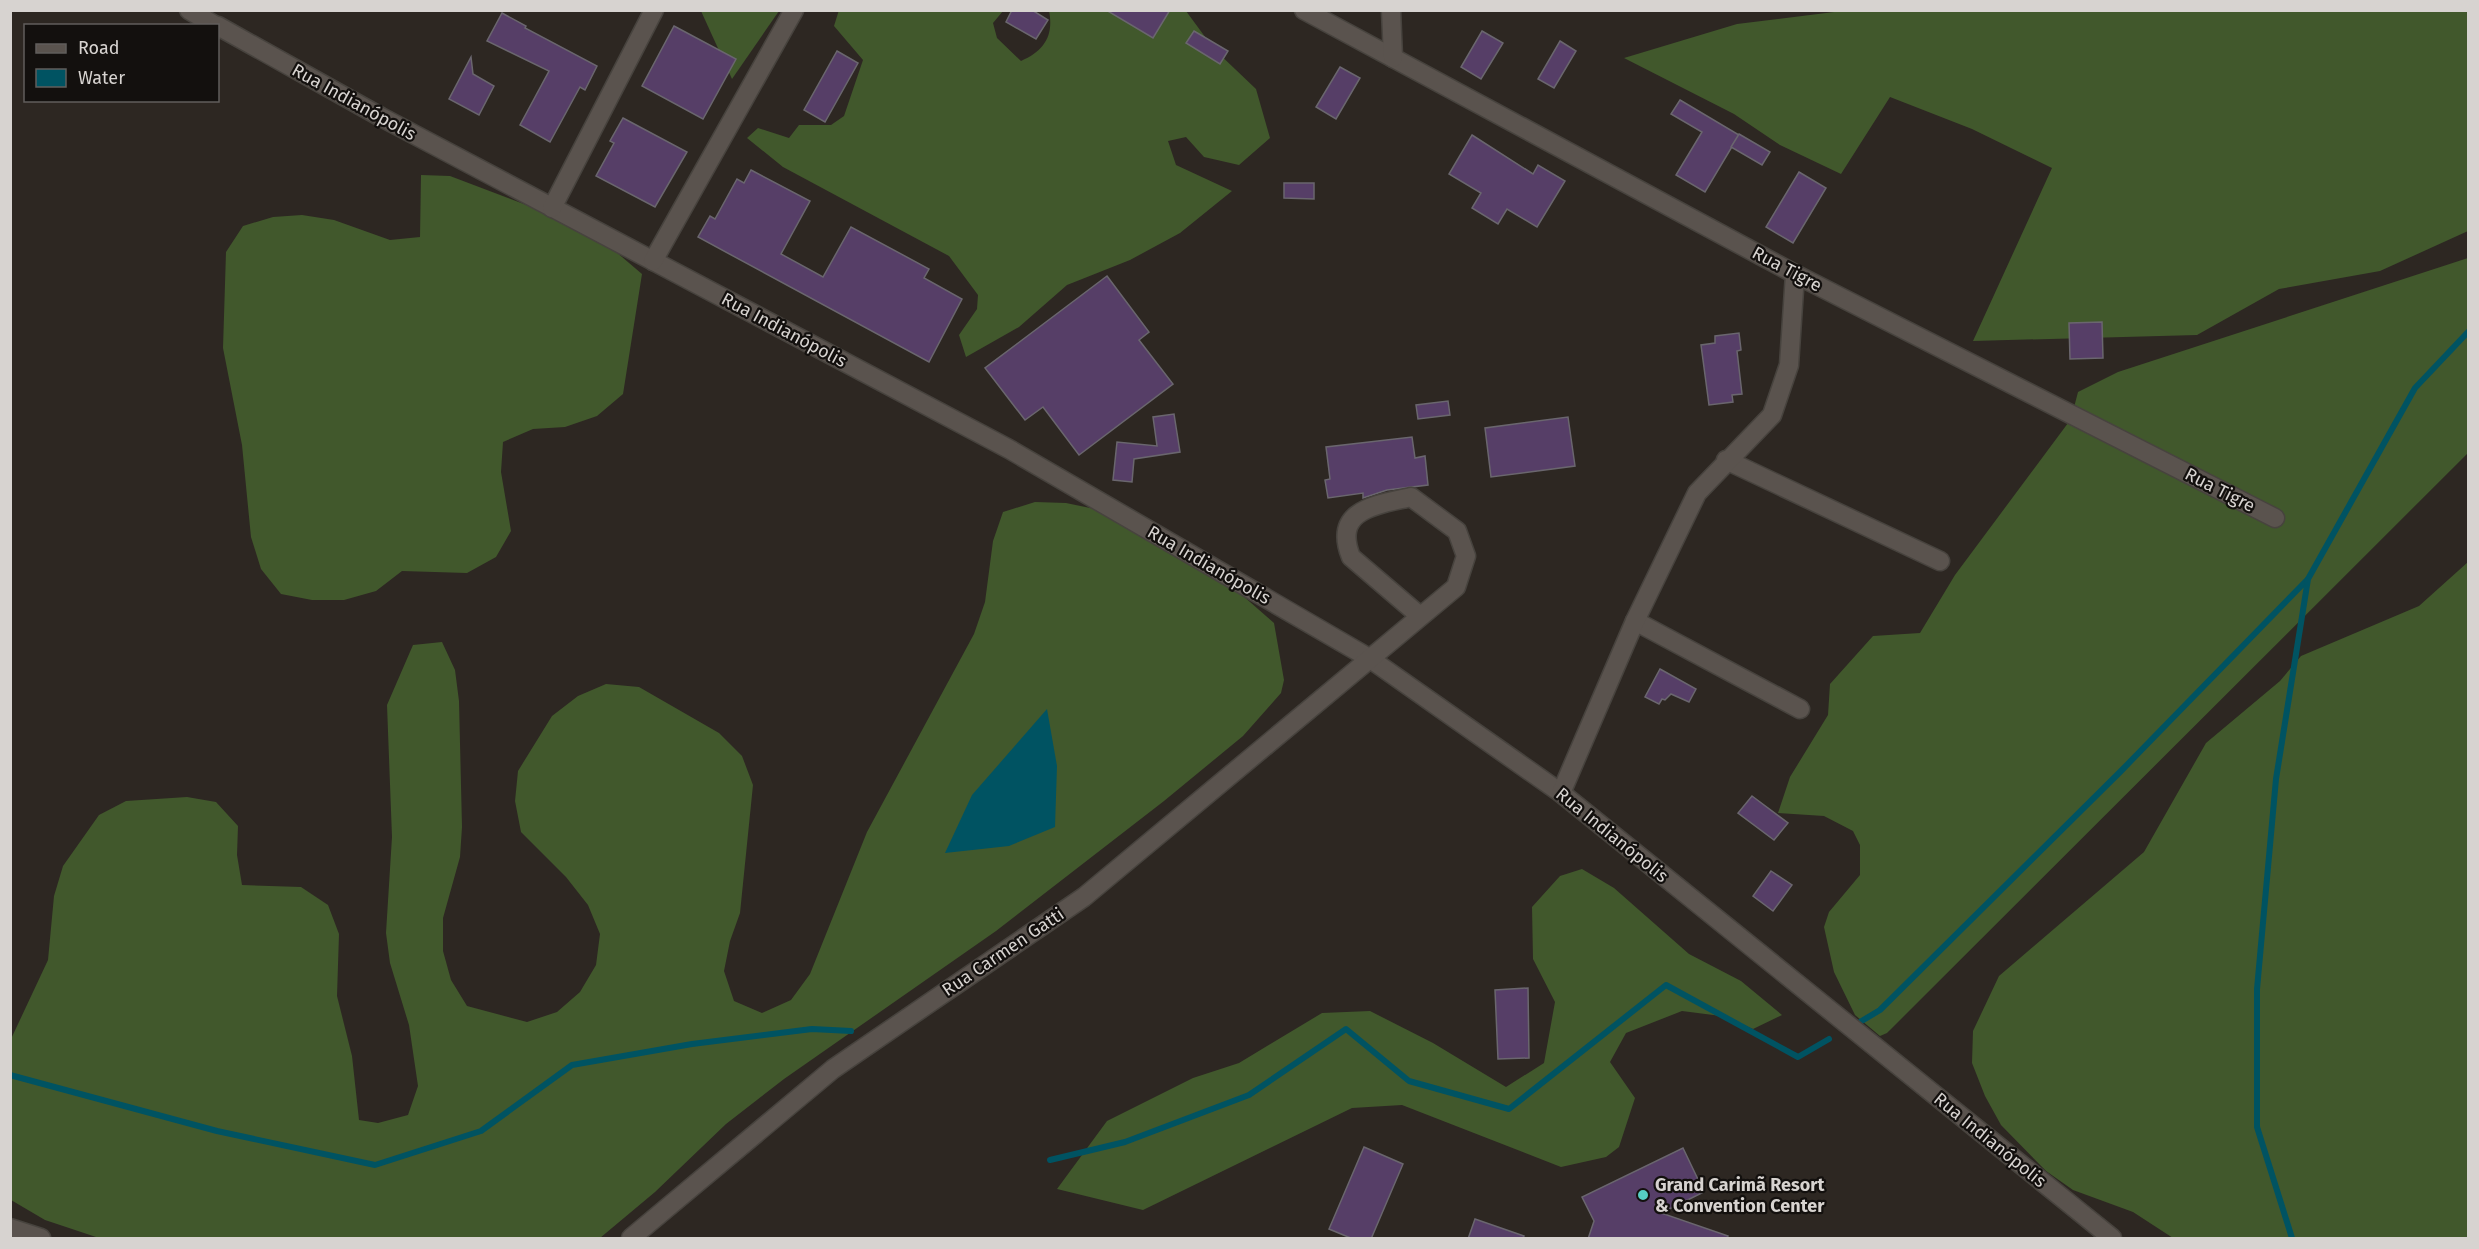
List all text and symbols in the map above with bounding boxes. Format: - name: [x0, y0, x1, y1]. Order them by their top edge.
- legend: [24, 24, 219, 102]
- text: Road: [78, 37, 120, 59]
- street label: Rua Indianópolis: [288, 59, 420, 145]
- text: Water: [78, 67, 125, 89]
- street label: Rua Tigre: [1748, 241, 1826, 297]
- street label: Rua Indianópolis: [718, 288, 850, 372]
- street label: Rua Tigre: [2181, 463, 2259, 517]
- street label: Rua Indianópolis: [1144, 521, 1274, 609]
- street label: Rua Indianópolis: [1551, 783, 1673, 887]
- street label: Rua Carmen Gatti: [938, 903, 1068, 1001]
- street label: Rua Indianópolis: [1929, 1088, 2051, 1192]
- place label: Grand Carimã Resort & Convention Center: [1655, 1174, 1825, 1217]
- marker: Grand Carimã Resort & Convention Center: [1636, 1188, 1650, 1202]

